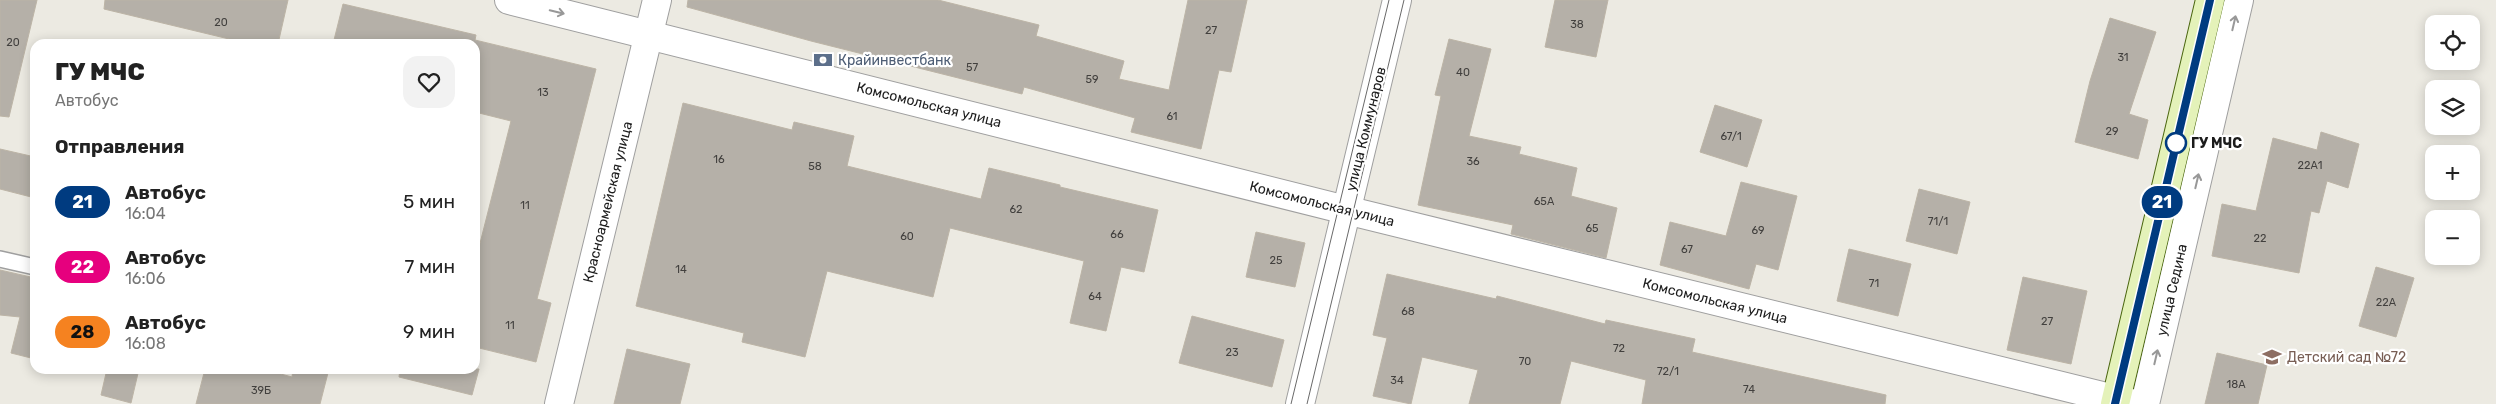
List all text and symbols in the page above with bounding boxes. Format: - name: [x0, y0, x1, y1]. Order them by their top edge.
- one-way arrow: [548, 7, 564, 17]
- one-way arrow: [2230, 15, 2239, 31]
- map controls: [2425, 15, 2480, 265]
- button: locate: [2425, 15, 2480, 70]
- house number: 20: [214, 16, 228, 29]
- house number: 38: [1570, 18, 1584, 31]
- house number: 27: [1205, 24, 1217, 37]
- house number: 20: [6, 36, 20, 49]
- bank icon: Крайинвестбанк: [812, 49, 834, 71]
- house number: 31: [2117, 51, 2129, 64]
- place label: Крайинвестбанк: [838, 52, 952, 69]
- button: heart: [403, 56, 455, 108]
- text: ГУ МЧС: [55, 58, 145, 86]
- house number: 57: [966, 61, 978, 74]
- street label: улица Коммунаров: [1342, 65, 1390, 193]
- house number: 40: [1456, 66, 1470, 79]
- house number: 59: [1085, 73, 1099, 86]
- street label: Комсомольская улица: [855, 79, 1003, 131]
- button: layers: [2425, 80, 2480, 135]
- house number: 13: [537, 86, 549, 99]
- text: Автобус: [55, 91, 119, 110]
- house number: 61: [1166, 110, 1178, 123]
- street label: Красноармейская улица: [580, 120, 636, 284]
- house number: 29: [2106, 125, 2118, 138]
- house number: 67/1: [1720, 130, 1742, 143]
- marker: ГУ МЧС: [2165, 132, 2187, 154]
- text: Отправления: [55, 135, 185, 158]
- place label: ГУ МЧС: [2191, 135, 2242, 152]
- button: +: [2425, 145, 2480, 200]
- house number: 16: [713, 153, 725, 166]
- house number: 36: [1466, 155, 1480, 168]
- house number: 22А1: [2298, 159, 2323, 172]
- house number: 58: [808, 160, 822, 173]
- one-way arrow: [2193, 174, 2202, 190]
- street label: Комсомольская улица: [1248, 178, 1396, 230]
- text: Автобус: [125, 181, 206, 204]
- line badge: 21: [2140, 186, 2184, 218]
- text: 5 мин: [403, 190, 455, 213]
- text: 21: [72, 191, 93, 213]
- text: 21: [2152, 191, 2172, 213]
- house number: 65А: [1534, 195, 1555, 208]
- house number: 11: [520, 199, 530, 212]
- house number: 62: [1009, 203, 1023, 216]
- text: 16:04: [125, 204, 166, 223]
- button: −: [2425, 210, 2480, 265]
- house number: 71/1: [1928, 215, 1948, 228]
- house number: 65: [1585, 222, 1599, 235]
- house number: 69: [1751, 224, 1765, 237]
- house number: 66: [1110, 228, 1124, 241]
- house number: 60: [900, 230, 914, 243]
- house number: 22: [2254, 232, 2266, 245]
- street label: улица Седина: [2153, 242, 2191, 338]
- house number: 67: [1681, 243, 1693, 256]
- text: Автобус: [125, 246, 206, 269]
- house number: 25: [1270, 254, 1283, 267]
- text: 7 мин: [404, 255, 455, 278]
- text: 22: [71, 256, 94, 278]
- house number: 14: [675, 263, 687, 276]
- text: 16:06: [125, 269, 165, 288]
- street label: Комсомольская улица: [1641, 275, 1789, 327]
- house number: 71: [1869, 277, 1879, 290]
- house number: 64: [1088, 290, 1102, 303]
- house number: 22А: [2376, 296, 2397, 309]
- house number: 68: [1401, 305, 1415, 318]
- text: Автобус: [125, 311, 206, 334]
- house number: 27: [2041, 315, 2053, 328]
- house number: 11: [505, 319, 515, 332]
- text: 9 мин: [403, 320, 455, 343]
- text: 28: [71, 321, 94, 343]
- text: 16:08: [125, 334, 166, 353]
- house number: 72: [1613, 342, 1625, 355]
- house number: 23: [1225, 346, 1239, 359]
- school or university icon: Детский сад №72: [2261, 346, 2283, 368]
- one-way arrow: [2152, 349, 2161, 365]
- place label: Детский сад №72: [2287, 349, 2406, 366]
- house number: 70: [1519, 355, 1531, 368]
- house number: 72/1: [1657, 365, 1679, 378]
- house number: 34: [1390, 374, 1404, 387]
- house number: 18А: [2226, 378, 2246, 391]
- house number: 74: [1743, 383, 1755, 396]
- house number: 39Б: [251, 384, 271, 397]

